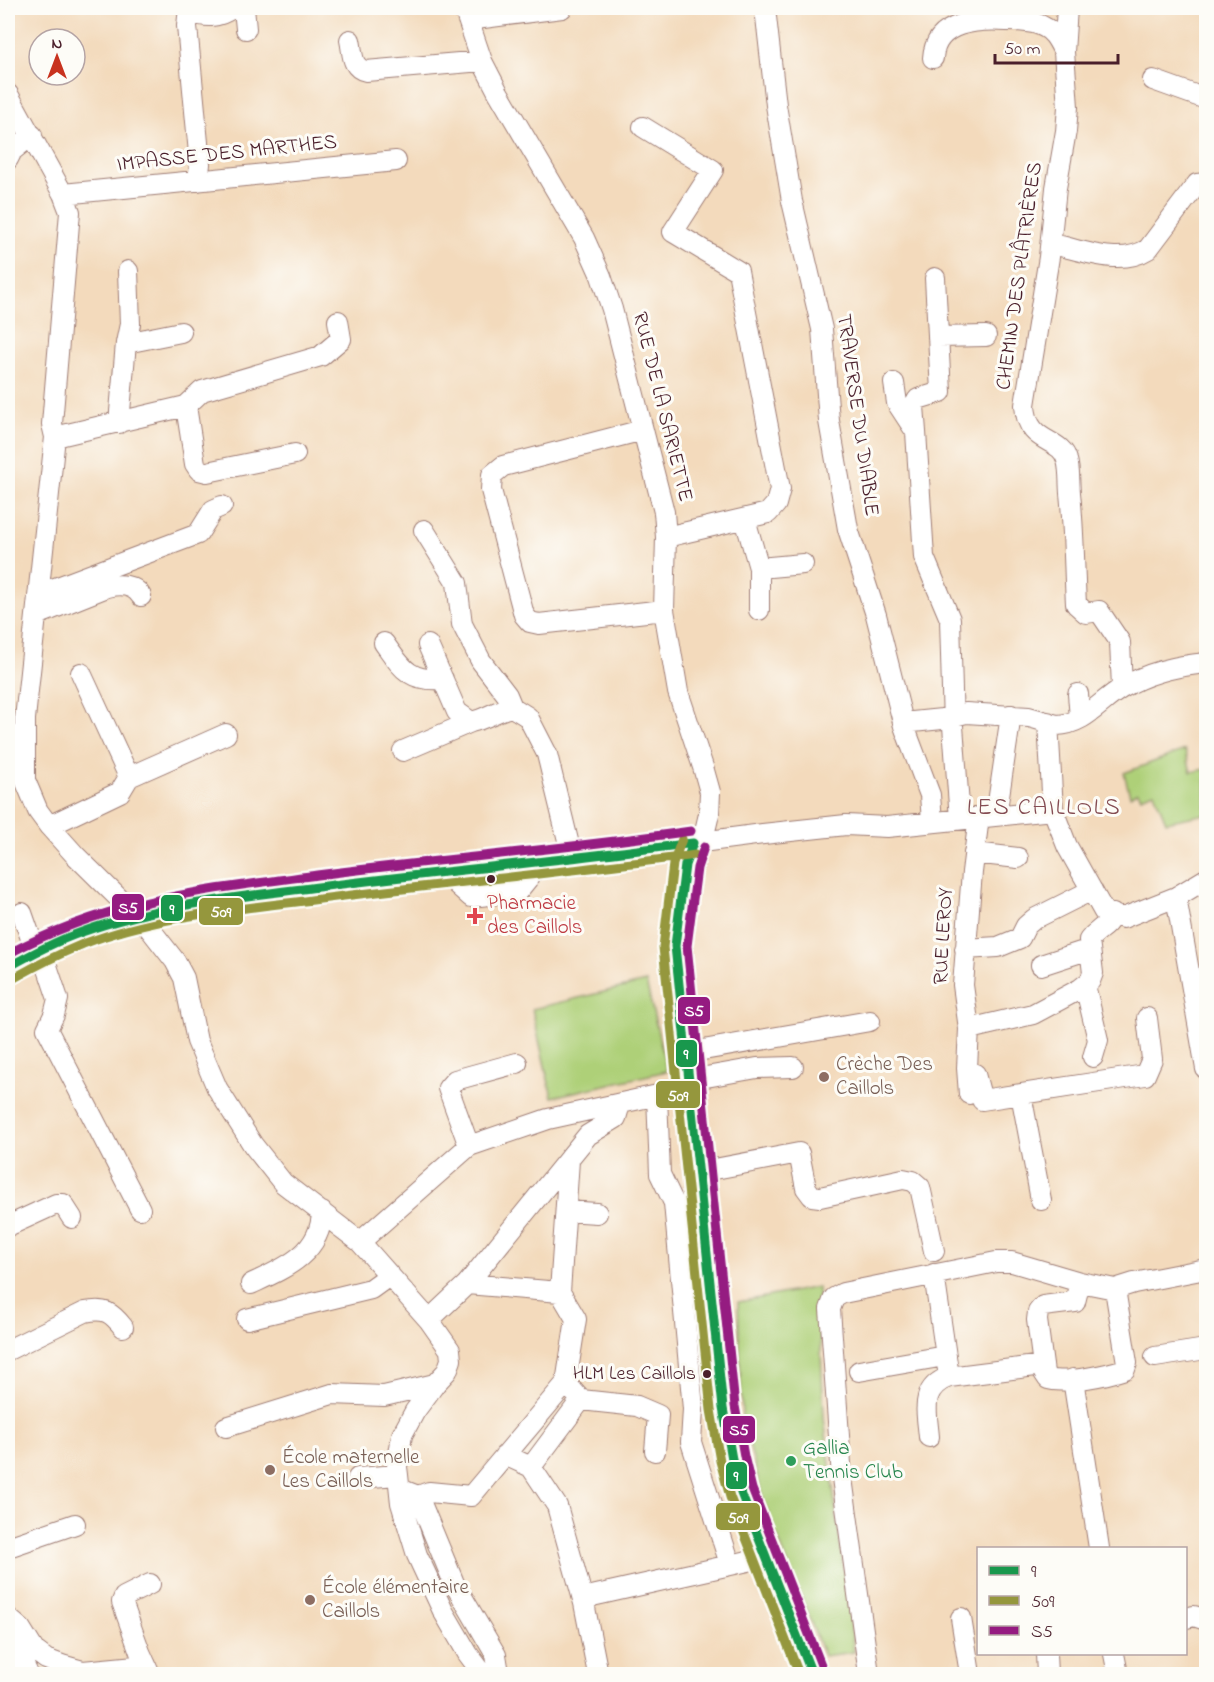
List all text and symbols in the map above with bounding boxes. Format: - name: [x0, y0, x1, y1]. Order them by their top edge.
- north arrow: [27, 27, 87, 87]
- scale bar: [995, 27, 1118, 65]
- text: N: [52, 32, 63, 56]
- text: 50 m: [1004, 37, 1041, 63]
- street label: IMPASSE DES MARTHES: [115, 128, 339, 180]
- street label: CHEMIN DES PLÂTRIÈRES: [987, 160, 1051, 392]
- street label: RUE DE LA SARIETTE: [624, 309, 700, 505]
- street label: TRAVERSE DU DIABLE: [828, 312, 886, 518]
- district label: LES CAILLOLS: [967, 791, 1121, 826]
- unlabelled marker: [485, 873, 497, 885]
- street label: RUE LEROY: [926, 886, 962, 985]
- place label: Pharmacie des Caillols: [487, 889, 582, 943]
- line badge: S5: [111, 893, 145, 921]
- line badge: 9: [160, 894, 184, 922]
- text: S5: [118, 897, 139, 921]
- line badge: 509: [198, 897, 244, 926]
- text: 9: [169, 898, 175, 922]
- text: 509: [211, 901, 232, 925]
- marker: Pharmacie des Caillols: [468, 909, 482, 923]
- line badge: S5: [677, 996, 711, 1025]
- text: S5: [684, 1000, 705, 1024]
- line badge: 9: [675, 1039, 698, 1068]
- text: 9: [683, 1043, 689, 1067]
- place label: Crèche Des Caillols: [836, 1050, 933, 1104]
- marker: Crèche Des Caillols: [817, 1070, 831, 1084]
- line badge: 509: [655, 1080, 701, 1109]
- text: 509: [668, 1085, 689, 1109]
- place label: HLM Les Caillols: [573, 1360, 696, 1389]
- marker: HLM Les Caillols: [701, 1368, 713, 1380]
- line badge: S5: [722, 1415, 756, 1444]
- text: S5: [729, 1419, 750, 1443]
- place label: Gallia Tennis Club: [803, 1434, 903, 1488]
- place label: École maternelle Les Caillols: [282, 1443, 420, 1497]
- marker: Gallia Tennis Club: [784, 1454, 798, 1468]
- line badge: 9: [725, 1461, 748, 1490]
- marker: École maternelle Les Caillols: [263, 1463, 277, 1477]
- text: 9: [733, 1465, 739, 1489]
- line badge: 509: [715, 1502, 761, 1531]
- text: 509: [728, 1507, 749, 1531]
- legend: [977, 1547, 1187, 1655]
- text: 9: [1031, 1560, 1037, 1586]
- place label: École élémentaire Caillols: [322, 1573, 470, 1627]
- text: 509: [1031, 1590, 1055, 1616]
- marker: École élémentaire Caillols: [303, 1593, 317, 1607]
- text: S5: [1031, 1620, 1053, 1646]

